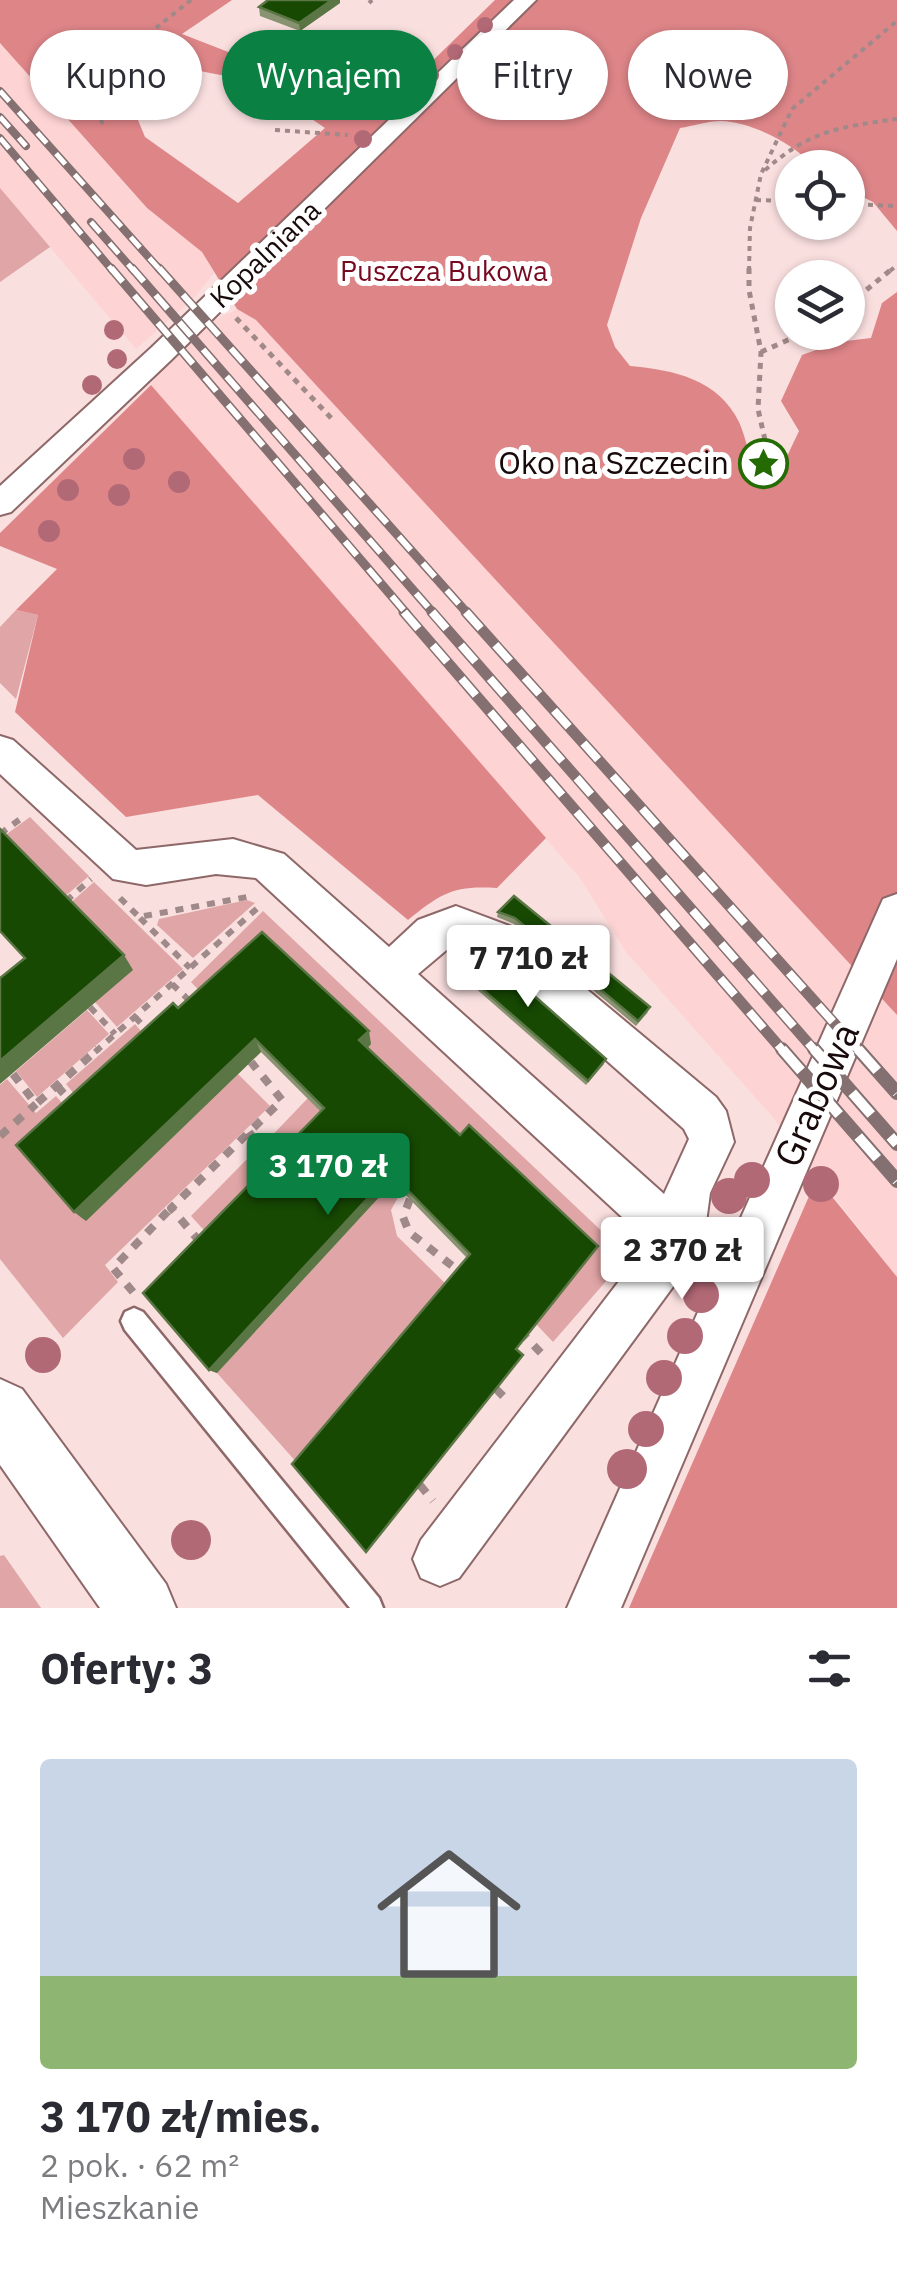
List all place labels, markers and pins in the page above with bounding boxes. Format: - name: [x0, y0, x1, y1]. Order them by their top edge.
- place icon: Oko na Szczecin: [738, 437, 790, 489]
- place label: Oko na Szczecin: [498, 441, 729, 483]
- pin: 7 710 zł: [425, 925, 631, 1010]
- pin: 3 170 zł: [225, 1133, 431, 1218]
- pin: 2 370 zł: [579, 1217, 785, 1302]

